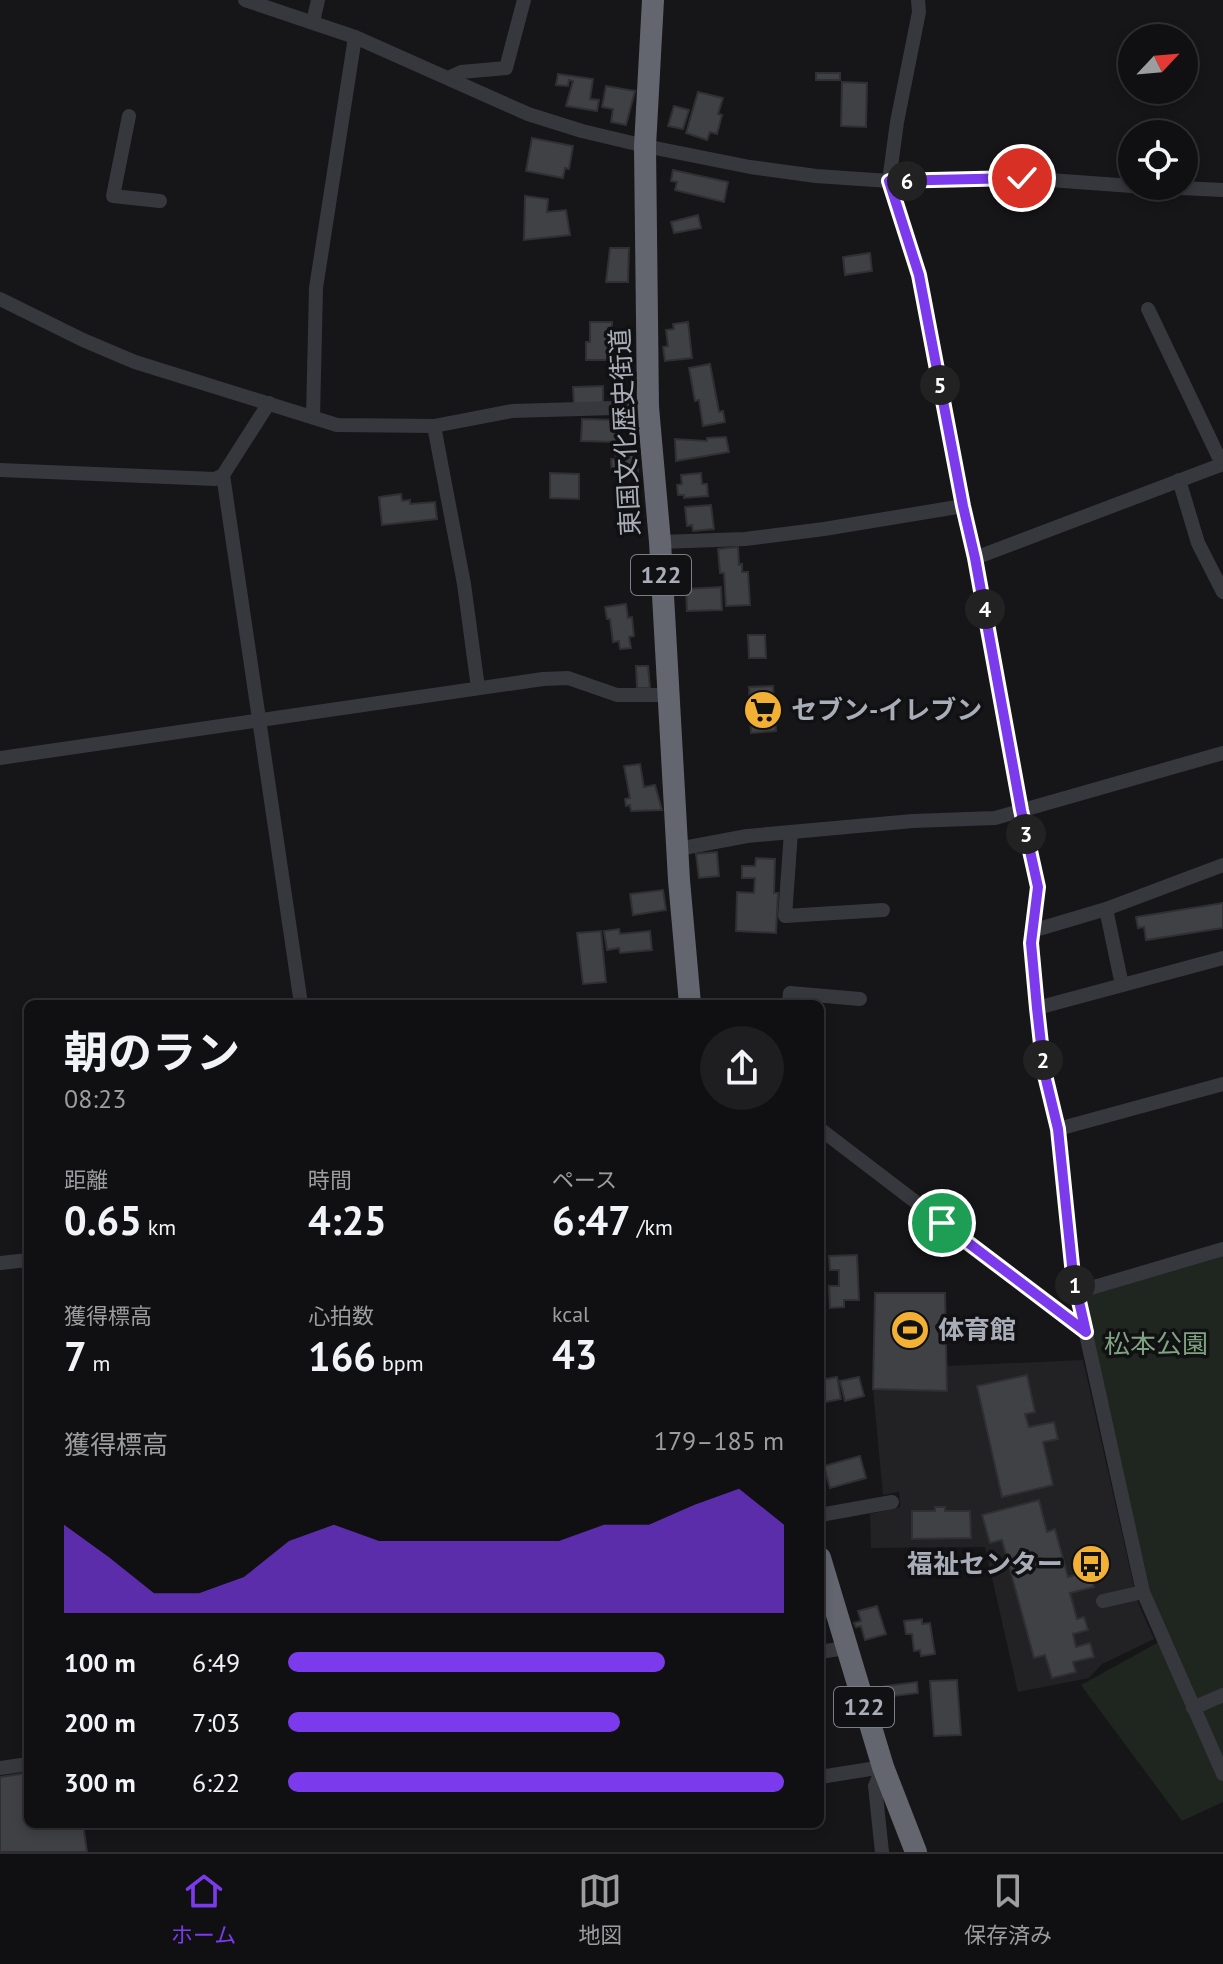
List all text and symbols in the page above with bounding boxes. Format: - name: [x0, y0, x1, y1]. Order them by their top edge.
- north arrow: [1118, 24, 1198, 104]
- map controls: [1118, 24, 1198, 200]
- button: locate: [1118, 120, 1198, 200]
- pin: [988, 144, 1056, 212]
- icon: check: [1000, 156, 1044, 200]
- pin: 6: [887, 161, 927, 201]
- text: 6: [901, 167, 913, 195]
- street label: 東国文化歴史街道: [603, 327, 646, 537]
- pin: 5: [920, 365, 960, 405]
- text: 5: [934, 371, 946, 399]
- road number: 122: [631, 555, 691, 595]
- pin: 4: [965, 589, 1005, 629]
- text: 4: [979, 595, 991, 623]
- supermarket icon: セブン-イレブン: [742, 689, 784, 731]
- place label: セブン-イレブン: [791, 693, 982, 726]
- pin: 3: [1006, 814, 1046, 854]
- text: 3: [1020, 820, 1032, 848]
- text: 朝のラン: [64, 1023, 240, 1080]
- button: share: [700, 1026, 784, 1110]
- pin: 2: [1023, 1040, 1063, 1080]
- text: 2: [1037, 1046, 1049, 1074]
- text: 08:23: [64, 1082, 126, 1115]
- text: 距離: [64, 1166, 108, 1194]
- text: 時間: [308, 1166, 352, 1194]
- text: ペース: [552, 1166, 617, 1194]
- pin: [908, 1189, 976, 1257]
- text: 0.65: [64, 1194, 142, 1246]
- text: 4:25: [308, 1194, 387, 1246]
- text: 6:47: [552, 1194, 631, 1246]
- icon: arrive: [920, 1201, 964, 1245]
- text: km: [142, 1213, 176, 1241]
- text: /km: [631, 1213, 673, 1241]
- pin: 1: [1055, 1265, 1095, 1305]
- text: 1: [1069, 1271, 1081, 1299]
- text: kcal: [552, 1300, 590, 1328]
- text: 獲得標高: [64, 1302, 152, 1330]
- text: 心拍数: [308, 1302, 374, 1330]
- sports icon: 体育館: [889, 1309, 931, 1351]
- place label: 体育館: [938, 1313, 1016, 1346]
- park label: 松本公園: [1104, 1327, 1208, 1360]
- text: 43: [552, 1328, 597, 1380]
- text: 7: [64, 1330, 87, 1382]
- text: 166: [308, 1330, 376, 1382]
- text: m: [87, 1349, 110, 1377]
- text: bpm: [376, 1349, 424, 1377]
- text: 179–185 m: [654, 1424, 784, 1457]
- text: 獲得標高: [64, 1428, 168, 1461]
- bus stop icon: 福祉センター: [1070, 1543, 1112, 1585]
- place label: 福祉センター: [907, 1547, 1063, 1580]
- text: 100 m: [64, 1646, 136, 1679]
- text: 6:49: [192, 1646, 240, 1679]
- road number: 122: [834, 1687, 894, 1727]
- text: 200 m: [64, 1706, 136, 1739]
- text: 7:03: [192, 1706, 240, 1739]
- text: 300 m: [64, 1766, 136, 1799]
- text: 6:22: [192, 1766, 240, 1799]
- tab: ホーム: [171, 1869, 236, 1949]
- tab: 地図: [578, 1869, 622, 1949]
- tab: 保存済み: [964, 1869, 1052, 1949]

